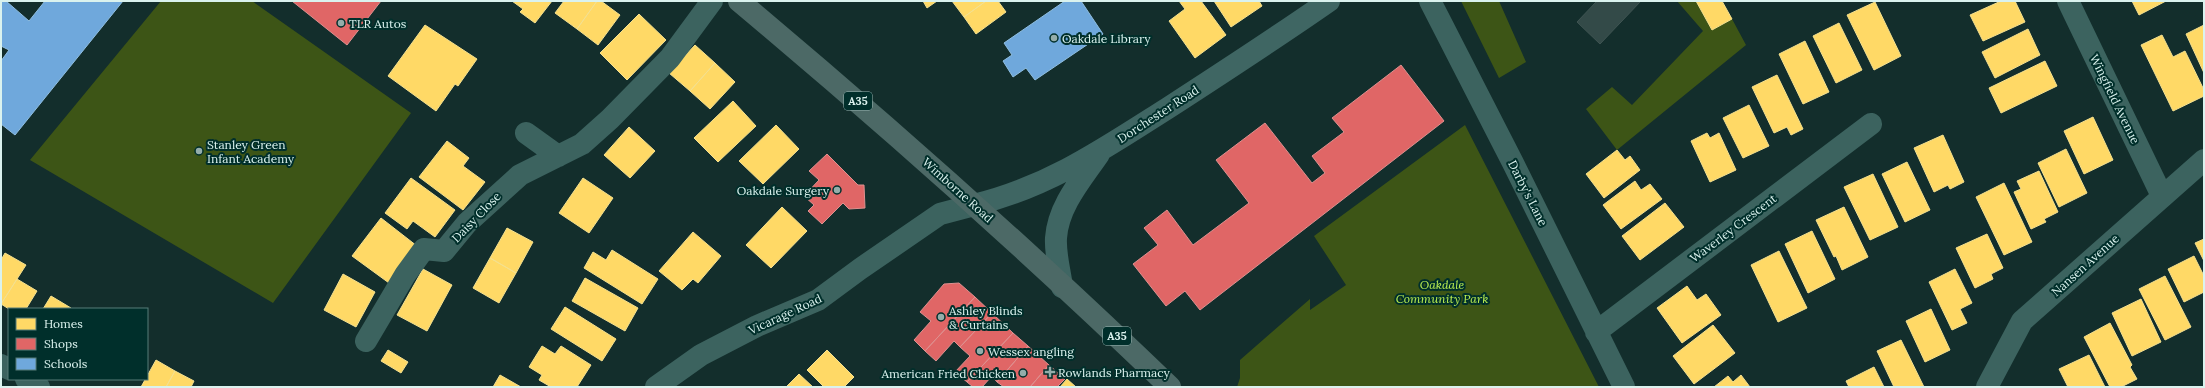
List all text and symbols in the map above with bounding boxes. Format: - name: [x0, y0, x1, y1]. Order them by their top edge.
- place label: TLR Autos: [349, 16, 407, 31]
- marker: TLR Autos: [336, 18, 346, 28]
- place label: Oakdale Library: [1062, 31, 1151, 46]
- marker: Oakdale Library: [1049, 33, 1059, 43]
- street label: Wingfield Avenue: [2087, 52, 2143, 147]
- street label: Dorchester Road: [1114, 82, 1202, 146]
- road number: A35: [844, 92, 872, 110]
- place label: Stanley Green Infant Academy: [207, 137, 295, 166]
- marker: Stanley Green Infant Academy: [194, 146, 204, 156]
- street label: Wimborne Road: [920, 154, 996, 226]
- street label: Darby's Lane: [1505, 158, 1551, 229]
- place label: Oakdale Surgery: [737, 183, 830, 198]
- marker: Oakdale Surgery: [832, 185, 842, 195]
- street label: Daisy Close: [448, 188, 504, 245]
- street label: Waverley Crescent: [1687, 190, 1780, 265]
- street label: Nansen Avenue: [2048, 230, 2122, 299]
- park label: Oakdale Community Park: [1396, 277, 1488, 306]
- street label: Vicarage Road: [745, 291, 824, 338]
- place label: Ashley Blinds & Curtains: [948, 303, 1023, 332]
- legend: [8, 308, 148, 380]
- marker: Ashley Blinds & Curtains: [936, 312, 946, 322]
- text: Homes: [44, 316, 83, 331]
- road number: A35: [1103, 327, 1131, 345]
- text: Shops: [44, 336, 78, 351]
- place label: Wessex angling: [988, 344, 1074, 359]
- marker: Wessex angling: [975, 346, 985, 356]
- text: Schools: [44, 356, 88, 371]
- place label: Rowlands Pharmacy: [1058, 365, 1171, 380]
- place label: American Fried Chicken: [880, 366, 1015, 381]
- marker: Rowlands Pharmacy: [1045, 367, 1055, 377]
- marker: American Fried Chicken: [1018, 368, 1028, 378]

